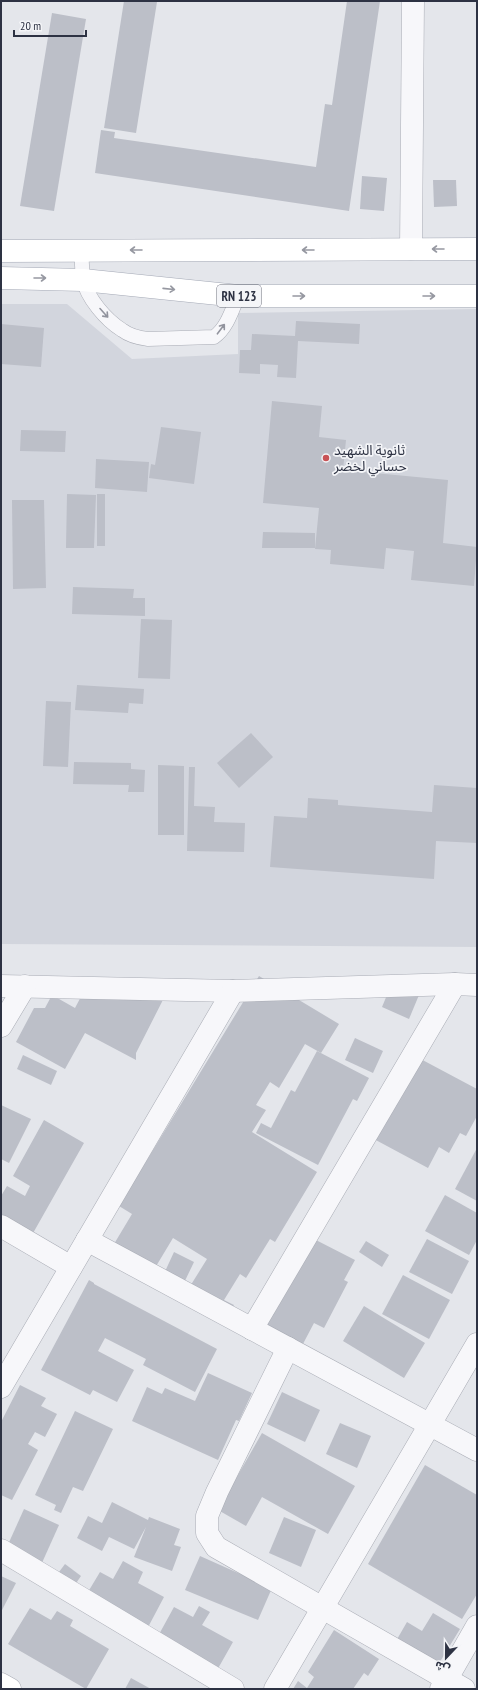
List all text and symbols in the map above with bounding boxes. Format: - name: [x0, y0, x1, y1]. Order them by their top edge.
- scale bar: [14, 12, 86, 38]
- text: 20 m: [20, 18, 41, 33]
- one-way arrow: [432, 245, 445, 253]
- one-way arrow: [302, 246, 315, 254]
- one-way arrow: [130, 247, 143, 254]
- one-way arrow: [33, 274, 46, 282]
- one-way arrow: [163, 285, 176, 293]
- road number: RN 123: [217, 285, 261, 307]
- one-way arrow: [292, 292, 305, 300]
- one-way arrow: [422, 292, 435, 300]
- one-way arrow: [99, 308, 108, 318]
- one-way arrow: [217, 324, 226, 334]
- place label: ثانوية الشهيد حساني لخضر: [333, 441, 407, 477]
- marker: ثانوية الشهيد حساني لخضر: [321, 453, 331, 463]
- north arrow: [426, 1638, 466, 1678]
- text: ش: [433, 1658, 452, 1677]

